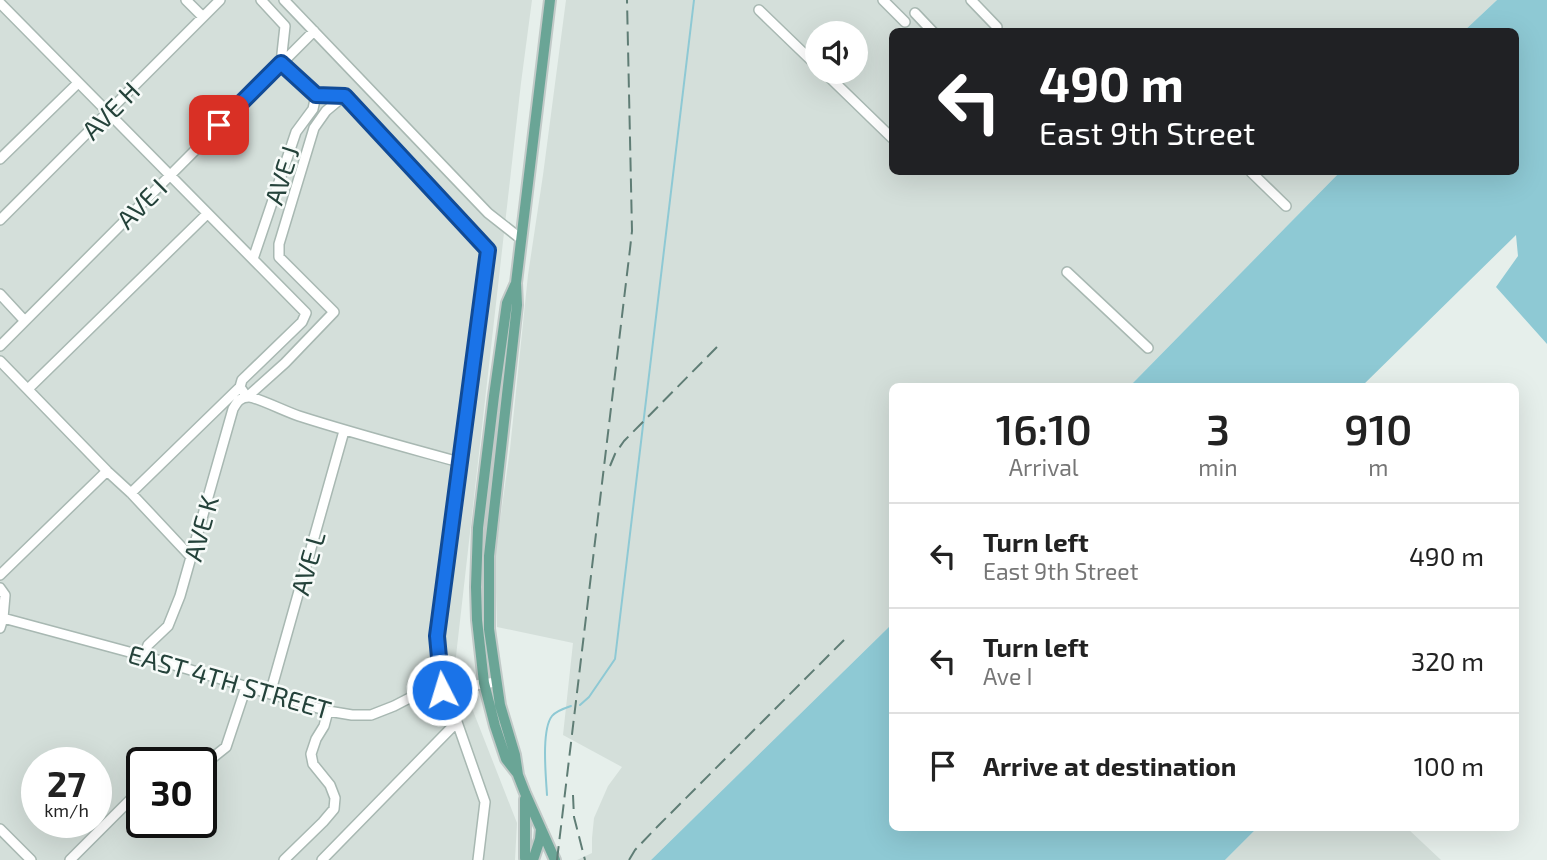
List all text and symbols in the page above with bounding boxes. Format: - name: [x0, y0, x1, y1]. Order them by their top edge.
- map controls: [805, 21, 868, 84]
- button: sound: [805, 21, 868, 84]
- text: 490 m: [1039, 53, 1184, 112]
- icon: left: [924, 56, 1015, 147]
- street label: AVE H: [75, 75, 145, 145]
- pin: [189, 95, 249, 155]
- icon: arrive: [200, 106, 238, 144]
- text: East 9th Street: [1039, 113, 1255, 151]
- street label: AVE J: [257, 142, 305, 208]
- street label: AVE I: [109, 171, 173, 235]
- text: 16:10: [996, 403, 1092, 453]
- text: 3: [1206, 403, 1230, 453]
- text: 910: [1344, 403, 1412, 453]
- text: Arrival: [1009, 453, 1079, 481]
- text: min: [1198, 453, 1238, 481]
- text: m: [1368, 453, 1388, 481]
- street label: AVE K: [176, 492, 224, 564]
- text: Turn left: [983, 526, 1089, 557]
- street label: AVE L: [283, 528, 331, 598]
- icon: left: [924, 537, 962, 575]
- text: 490 m: [1409, 540, 1484, 571]
- text: East 9th Street: [983, 557, 1138, 585]
- text: Turn left: [983, 631, 1089, 662]
- street label: EAST 4TH STREET: [125, 637, 335, 725]
- icon: left: [924, 642, 962, 680]
- text: 320 m: [1411, 645, 1484, 676]
- position arrow: [405, 653, 479, 727]
- text: Ave I: [983, 662, 1032, 690]
- speed limit sign: 30: [126, 747, 217, 838]
- icon: arrive: [924, 747, 962, 785]
- text: Arrive at destination: [983, 750, 1236, 781]
- text: 100 m: [1414, 750, 1484, 781]
- text: 27: [47, 762, 86, 804]
- text: km/h: [44, 799, 89, 821]

